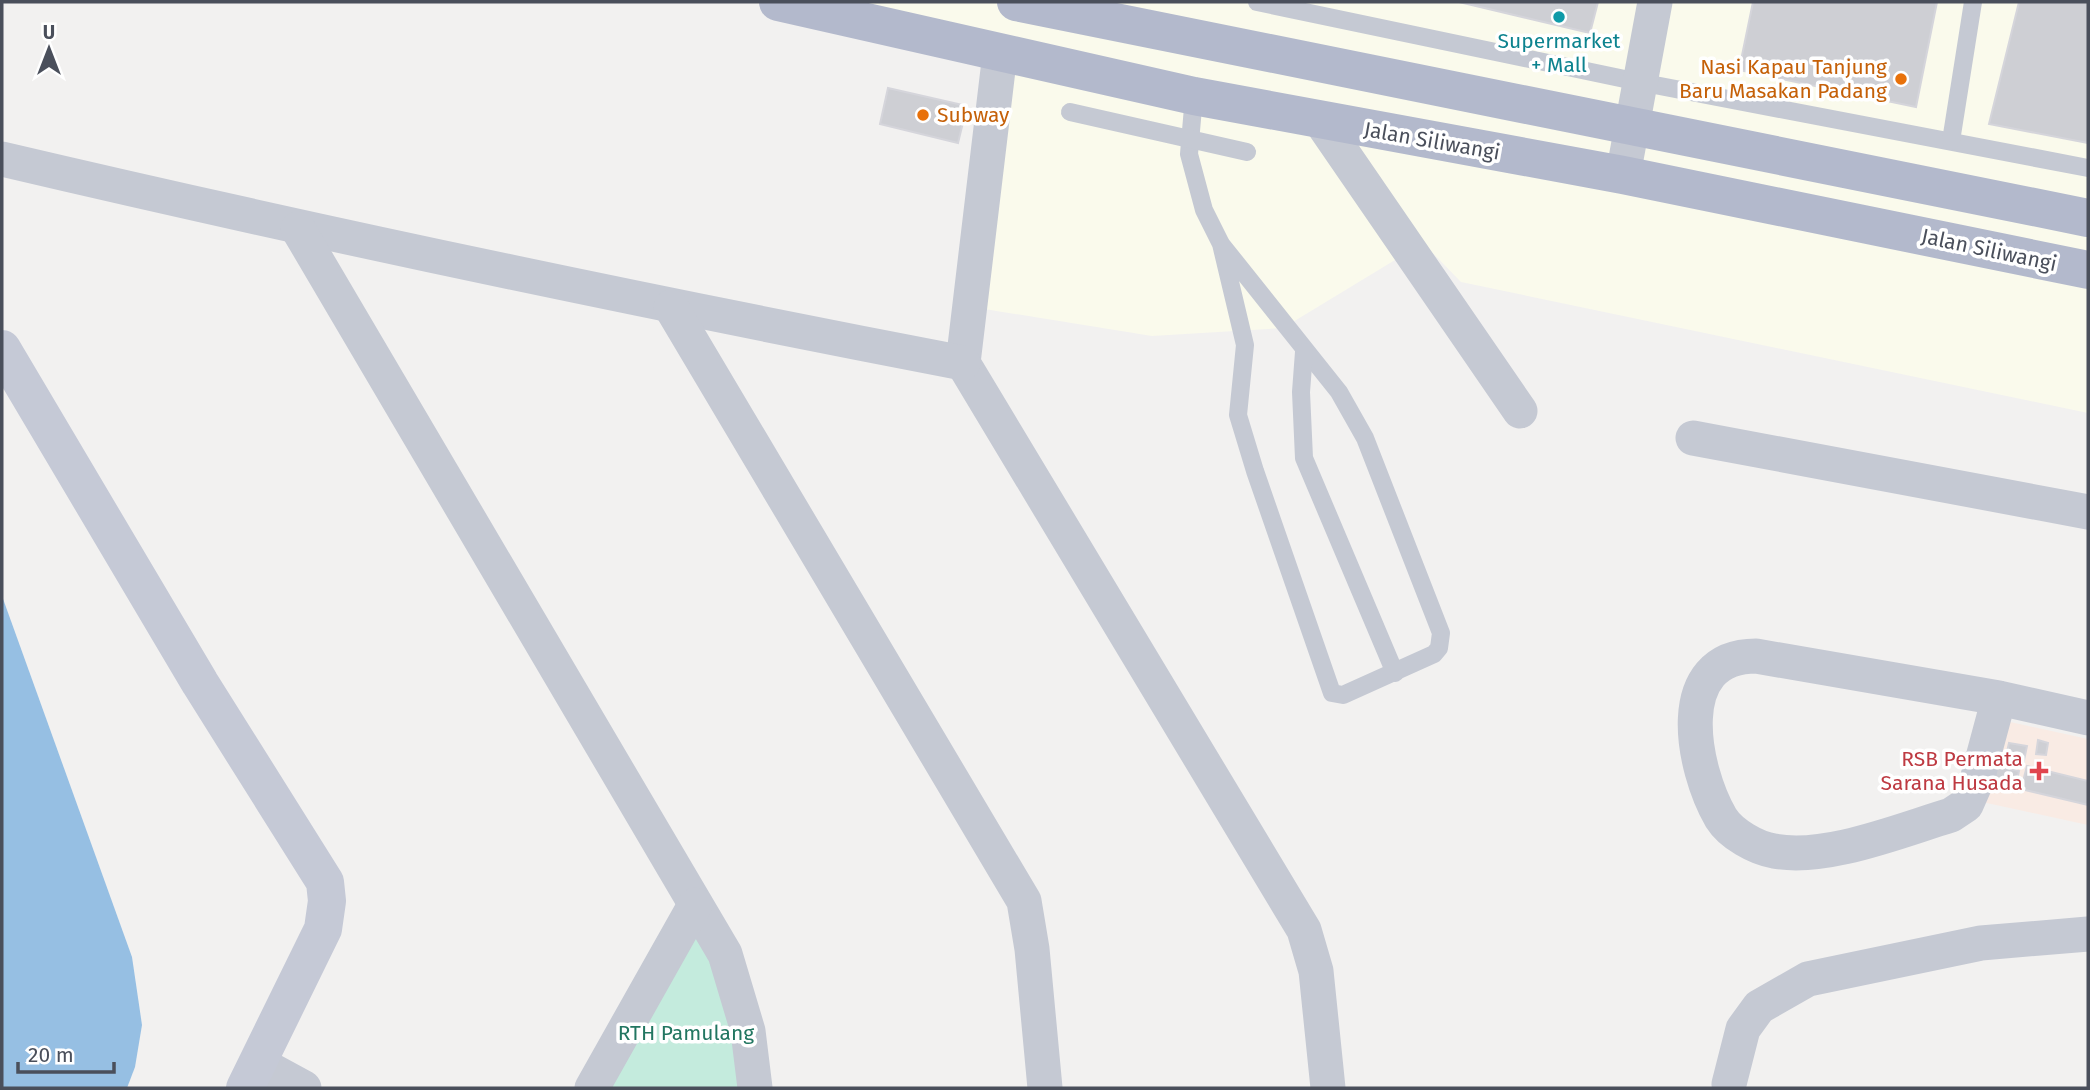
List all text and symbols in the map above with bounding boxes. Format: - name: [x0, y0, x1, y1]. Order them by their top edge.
- marker: Supermarket + Mall: [1551, 9, 1567, 25]
- north arrow: [14, 14, 84, 84]
- text: U: [43, 21, 55, 44]
- place label: Supermarket + Mall: [1498, 28, 1621, 78]
- place label: Nasi Kapau Tanjung Baru Masakan Padang: [1679, 54, 1887, 104]
- marker: Nasi Kapau Tanjung Baru Masakan Padang: [1893, 71, 1909, 87]
- place label: Subway: [937, 102, 1010, 128]
- marker: Subway: [915, 107, 931, 123]
- street label: Jalan Siliwangi: [1362, 116, 1502, 166]
- street label: Jalan Siliwangi: [1919, 223, 2059, 277]
- place label: RSB Permata Sarana Husada: [1881, 746, 2023, 796]
- marker: RSB Permata Sarana Husada: [2029, 761, 2049, 781]
- park label: RTH Pamulang: [618, 1020, 754, 1046]
- scale bar: [18, 1030, 114, 1074]
- text: 20 m: [28, 1042, 74, 1068]

